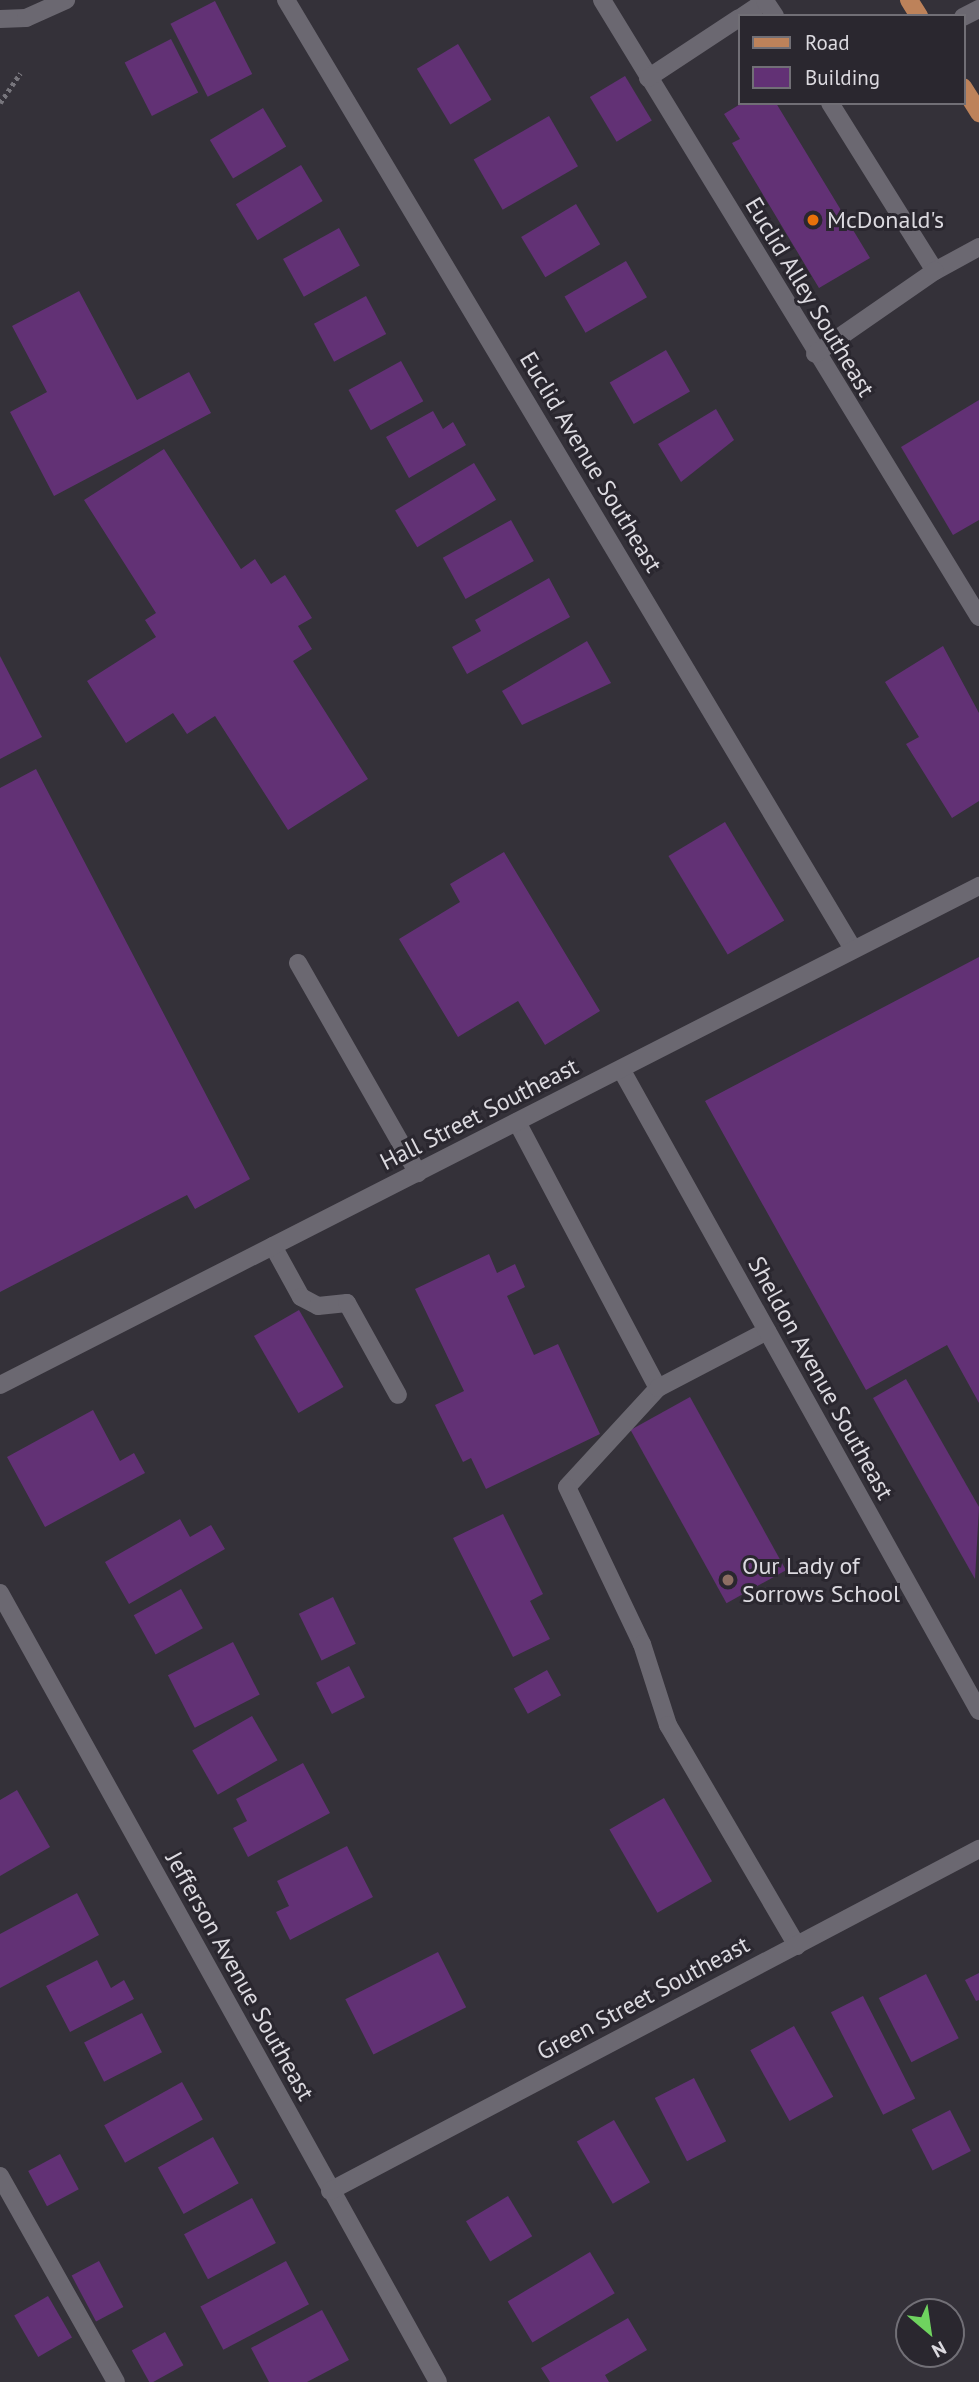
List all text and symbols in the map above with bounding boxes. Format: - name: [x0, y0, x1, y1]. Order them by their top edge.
- legend: [738, 14, 965, 105]
- text: Road: [805, 29, 849, 56]
- text: Building: [805, 64, 880, 91]
- street label: Euclid Alley Southeast: [739, 192, 881, 402]
- place label: McDonald's: [827, 206, 944, 234]
- marker: McDonald's: [805, 212, 821, 228]
- street label: Euclid Avenue Southeast: [514, 346, 668, 578]
- street label: Hall Street Southeast: [375, 1052, 583, 1176]
- street label: Sheldon Avenue Southeast: [742, 1251, 900, 1505]
- place label: Our Lady of Sorrows School: [742, 1552, 900, 1608]
- marker: Our Lady of Sorrows School: [720, 1572, 736, 1588]
- street label: Jefferson Avenue Southeast: [159, 1846, 321, 2106]
- street label: Green Street Southeast: [532, 1930, 754, 2066]
- north arrow: [895, 2298, 965, 2368]
- text: N: [928, 2336, 950, 2363]

